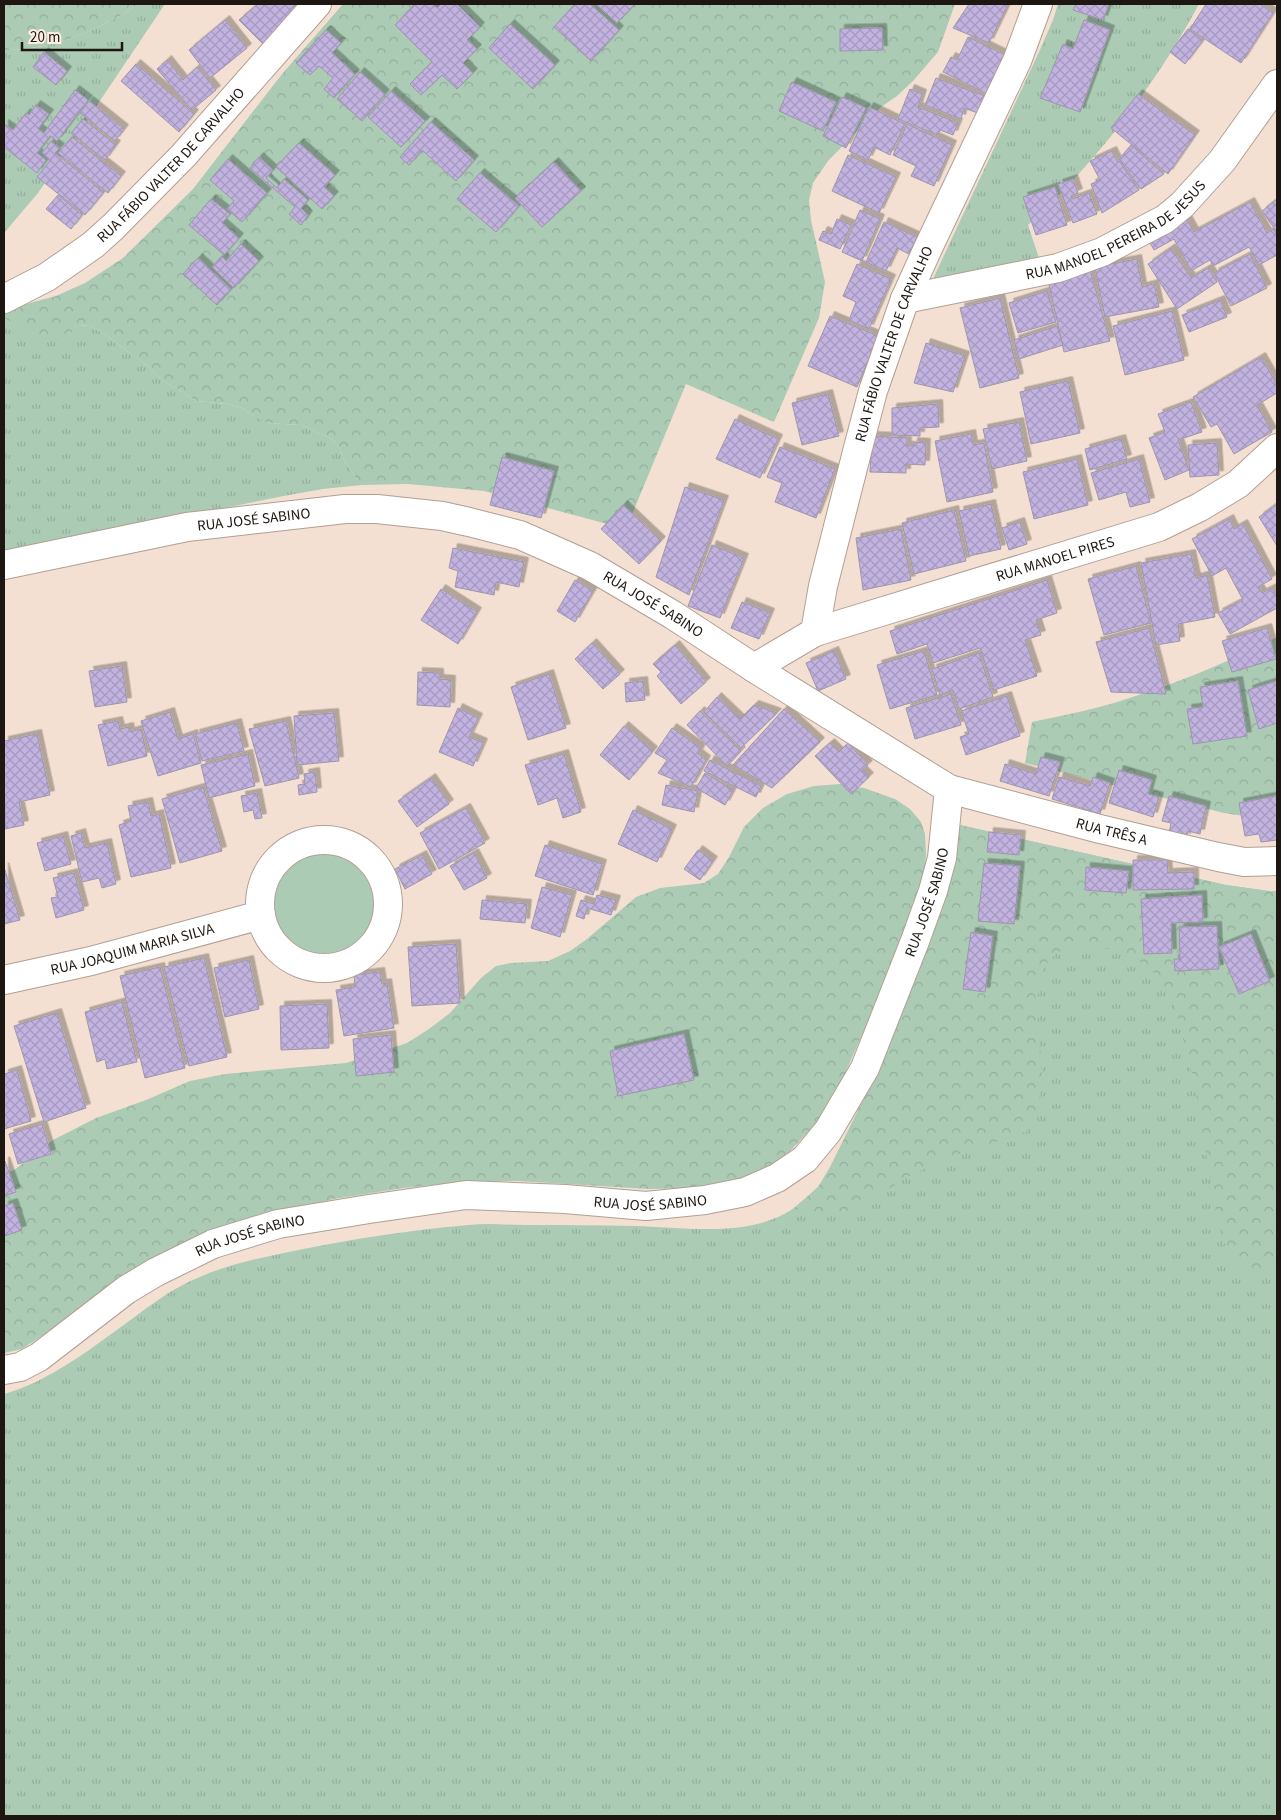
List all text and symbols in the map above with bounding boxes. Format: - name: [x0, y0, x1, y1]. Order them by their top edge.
- scale bar: [22, 20, 122, 52]
- text: 20 m: [30, 27, 60, 48]
- street label: RUA FÁBIO VALTER DE CARVALHO: [92, 83, 249, 247]
- street label: RUA MANOEL PEREIRA DE JESUS: [1024, 175, 1210, 285]
- street label: RUA FÁBIO VALTER DE CARVALHO: [850, 243, 938, 444]
- street label: RUA JOSÉ SABINO: [196, 503, 311, 536]
- street label: RUA MANOEL PIRES: [993, 531, 1117, 587]
- street label: RUA JOSÉ SABINO: [599, 566, 708, 643]
- street label: RUA TRÊS A: [1074, 813, 1150, 851]
- street label: RUA JOSÉ SABINO: [899, 847, 953, 960]
- street label: RUA JOAQUIM MARIA SILVA: [49, 917, 217, 980]
- street label: RUA JOSÉ SABINO: [593, 1189, 708, 1217]
- street label: RUA JOSÉ SABINO: [191, 1209, 306, 1262]

